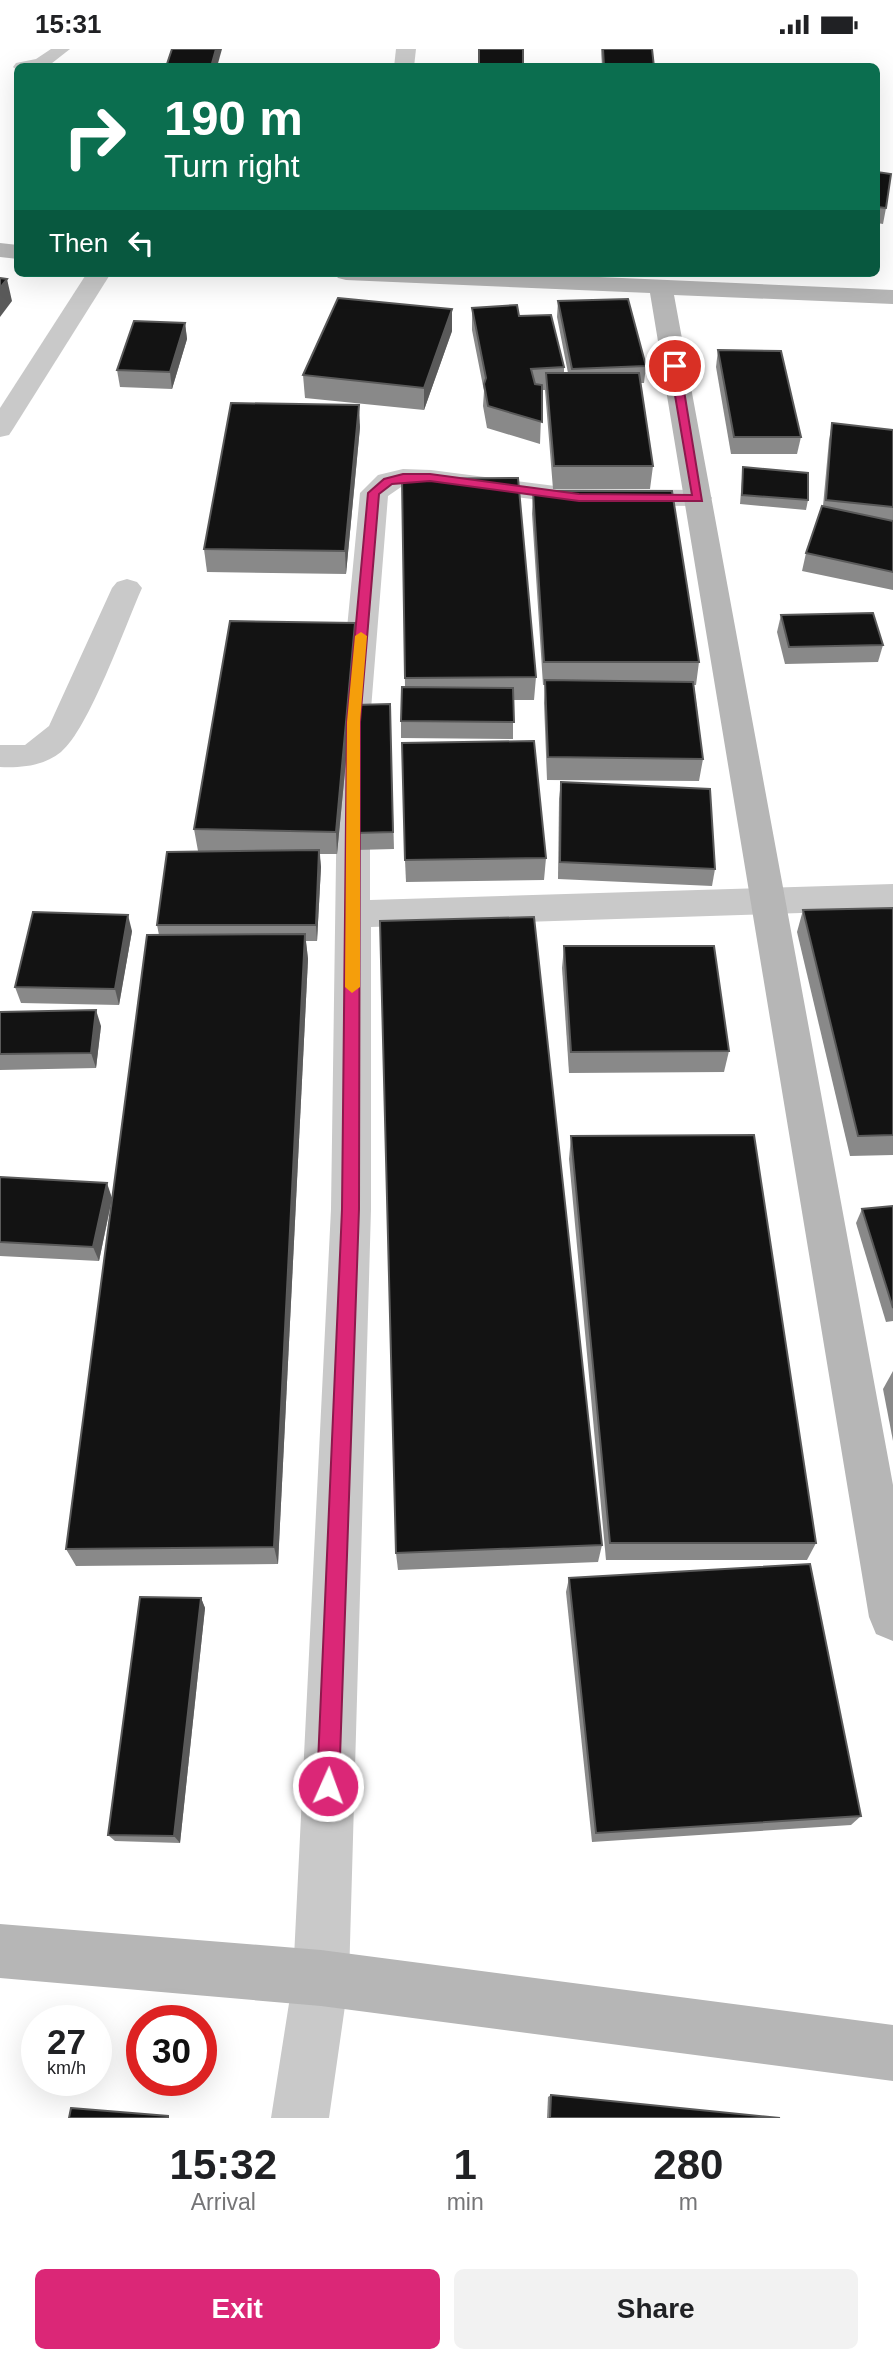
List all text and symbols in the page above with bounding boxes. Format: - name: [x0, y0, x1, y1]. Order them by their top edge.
- text: 15:31: [35, 9, 102, 39]
- icon: right: [49, 91, 140, 182]
- text: 190 m: [164, 91, 303, 145]
- text: Turn right: [164, 148, 300, 184]
- icon: left: [122, 224, 160, 262]
- text: Then: [49, 228, 108, 258]
- pin: [645, 336, 705, 396]
- icon: arrive: [656, 347, 694, 385]
- position arrow: [291, 1749, 365, 1823]
- speed limit sign: 30: [126, 2005, 217, 2096]
- text: 27: [47, 2022, 86, 2061]
- text: km/h: [47, 2058, 86, 2078]
- text: 15:32: [170, 2141, 277, 2188]
- text: 1: [453, 2141, 477, 2188]
- text: 280: [653, 2141, 723, 2188]
- text: Arrival: [191, 2189, 256, 2215]
- text: min: [447, 2189, 484, 2215]
- text: m: [679, 2189, 698, 2215]
- button: Exit: [35, 2269, 440, 2349]
- button: Share: [454, 2269, 858, 2349]

